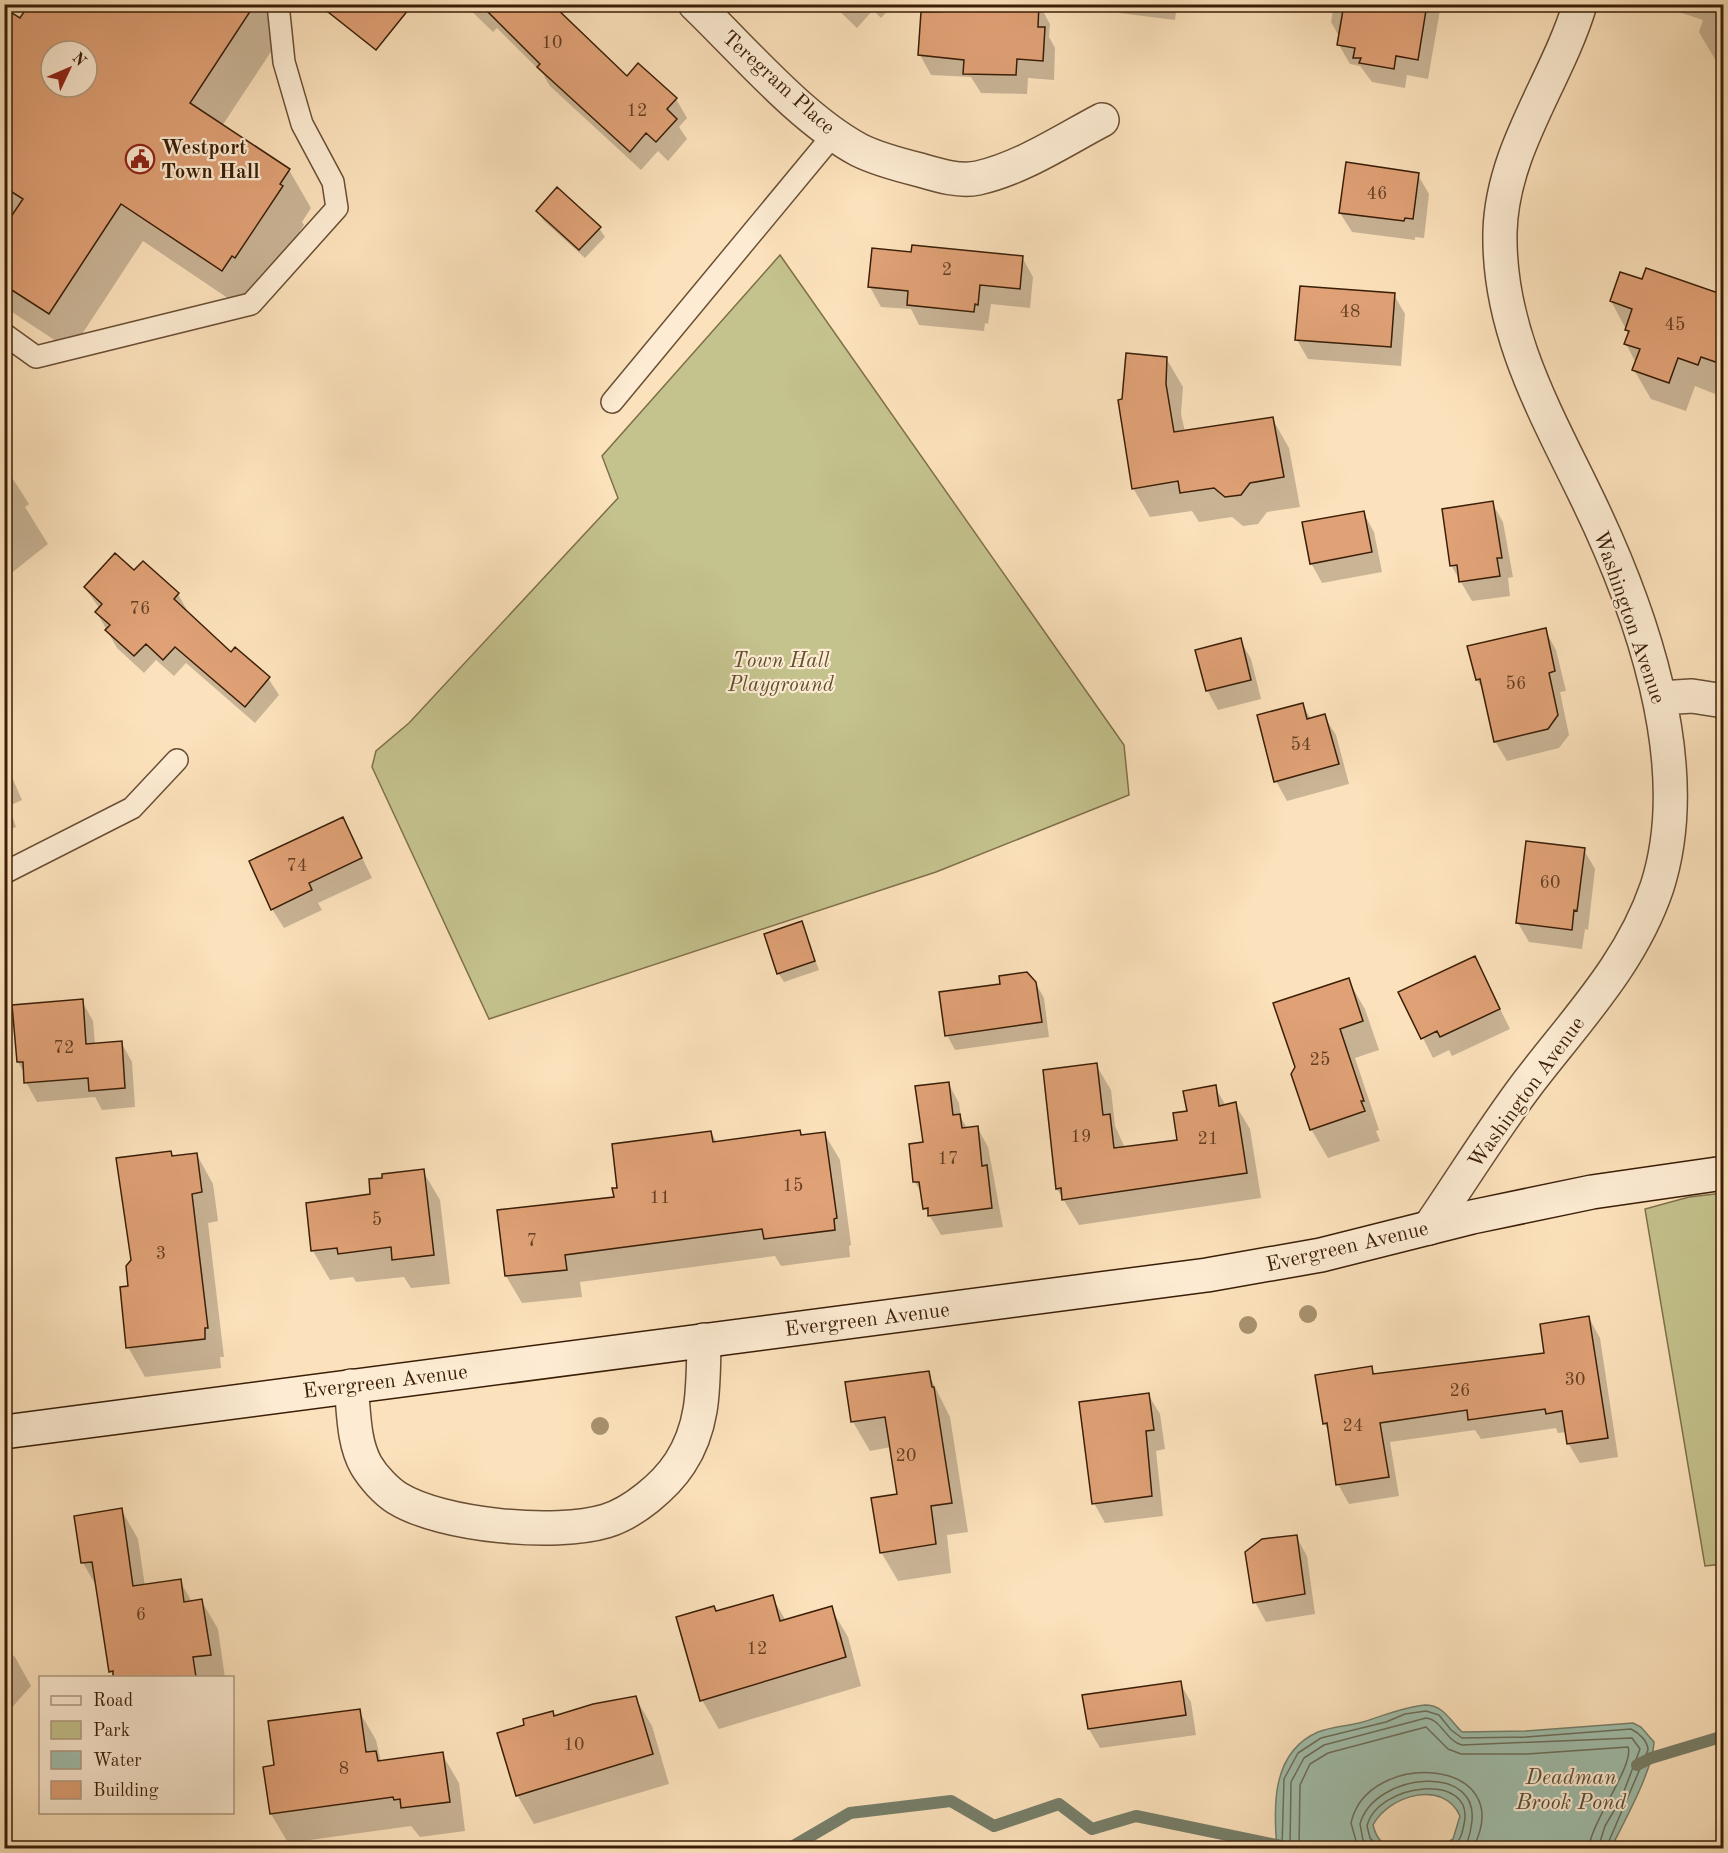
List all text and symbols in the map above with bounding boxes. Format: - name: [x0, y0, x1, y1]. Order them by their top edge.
- street label: Teregram Place: [718, 27, 838, 139]
- house number: 10: [542, 34, 562, 52]
- north arrow: [39, 39, 99, 99]
- text: N: [68, 50, 89, 70]
- house number: 12: [627, 102, 647, 120]
- place label: Westport Town Hall: [161, 138, 260, 183]
- public building icon: Westport Town Hall: [124, 143, 156, 175]
- house number: 46: [1367, 185, 1387, 203]
- house number: 2: [942, 261, 952, 279]
- house number: 48: [1340, 303, 1360, 321]
- house number: 45: [1665, 316, 1685, 334]
- street label: Washington Avenue: [1589, 528, 1668, 707]
- house number: 76: [130, 600, 150, 618]
- park label: Town Hall Playground: [727, 651, 835, 696]
- house number: 56: [1506, 675, 1526, 693]
- house number: 54: [1291, 736, 1311, 754]
- house number: 74: [287, 857, 307, 875]
- house number: 60: [1540, 874, 1560, 892]
- street label: Washington Avenue: [1465, 1013, 1589, 1173]
- house number: 72: [54, 1039, 74, 1057]
- house number: 25: [1310, 1051, 1330, 1069]
- house number: 19: [1071, 1128, 1091, 1146]
- house number: 21: [1198, 1130, 1218, 1148]
- house number: 17: [938, 1150, 958, 1168]
- house number: 15: [783, 1177, 803, 1195]
- house number: 11: [650, 1189, 670, 1207]
- house number: 5: [372, 1211, 382, 1229]
- street label: Evergreen Avenue: [1264, 1219, 1431, 1276]
- house number: 7: [527, 1232, 537, 1250]
- house number: 3: [156, 1245, 166, 1263]
- street label: Evergreen Avenue: [783, 1300, 951, 1341]
- street label: Evergreen Avenue: [301, 1362, 469, 1403]
- house number: 30: [1565, 1371, 1585, 1389]
- house number: 26: [1450, 1382, 1470, 1400]
- house number: 24: [1343, 1417, 1363, 1435]
- house number: 20: [896, 1447, 916, 1465]
- house number: 6: [136, 1606, 146, 1624]
- house number: 12: [747, 1640, 767, 1658]
- legend: [39, 1676, 234, 1814]
- text: Road: [93, 1692, 133, 1710]
- text: Park: [93, 1722, 130, 1740]
- house number: 10: [564, 1736, 584, 1754]
- text: Water: [93, 1752, 142, 1770]
- house number: 8: [339, 1760, 349, 1778]
- water label: Deadman Brook Pond: [1515, 1767, 1627, 1814]
- text: Building: [93, 1782, 159, 1800]

